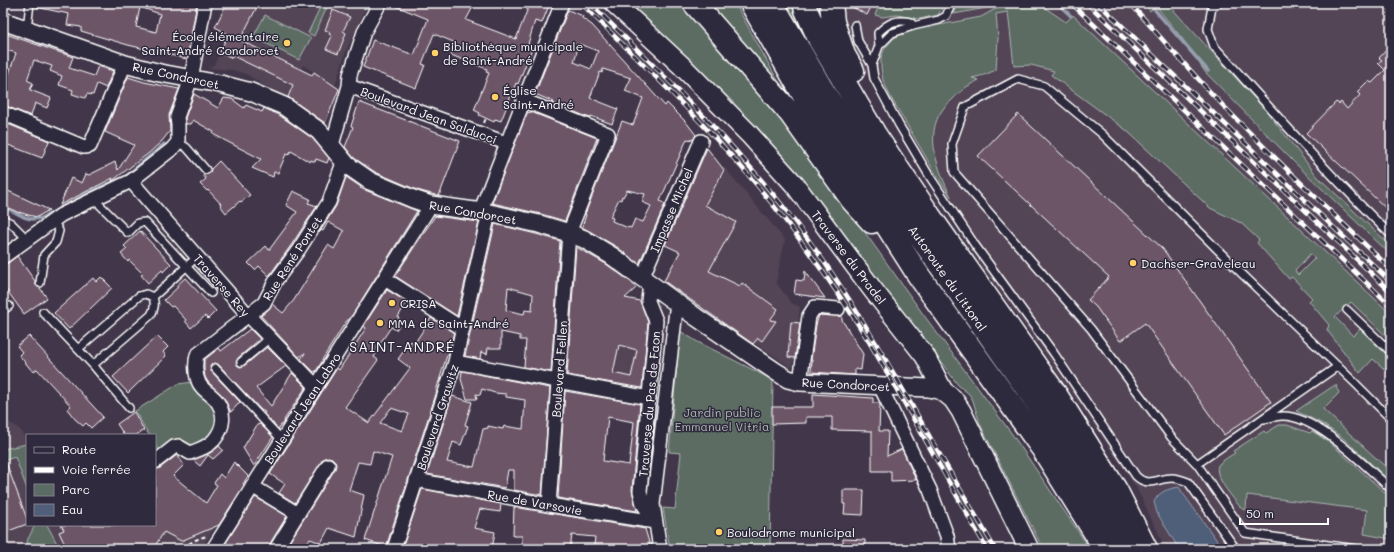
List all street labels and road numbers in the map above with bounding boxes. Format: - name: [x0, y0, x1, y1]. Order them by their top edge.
- street label: Rue Condorcet: [131, 58, 221, 92]
- street label: Boulevard Jean Salducci: [359, 83, 499, 147]
- street label: Impasse Michel: [646, 165, 696, 255]
- street label: Rue Condorcet: [428, 196, 518, 228]
- street label: Traverse du Pradel: [808, 207, 890, 307]
- street label: Rue René Pontet: [259, 213, 325, 303]
- street label: Autoroute du Littoral: [905, 222, 991, 334]
- street label: Traverse Rey: [190, 250, 254, 320]
- street label: Boulevard Fellen: [548, 320, 570, 418]
- street label: Traverse du Pas de Faon: [635, 330, 663, 478]
- street label: Boulevard Jean Labro: [260, 349, 344, 467]
- street label: Boulevard Grawitz: [412, 362, 462, 472]
- street label: Rue Condorcet: [801, 374, 891, 394]
- street label: Rue de Varsovie: [486, 486, 584, 518]

